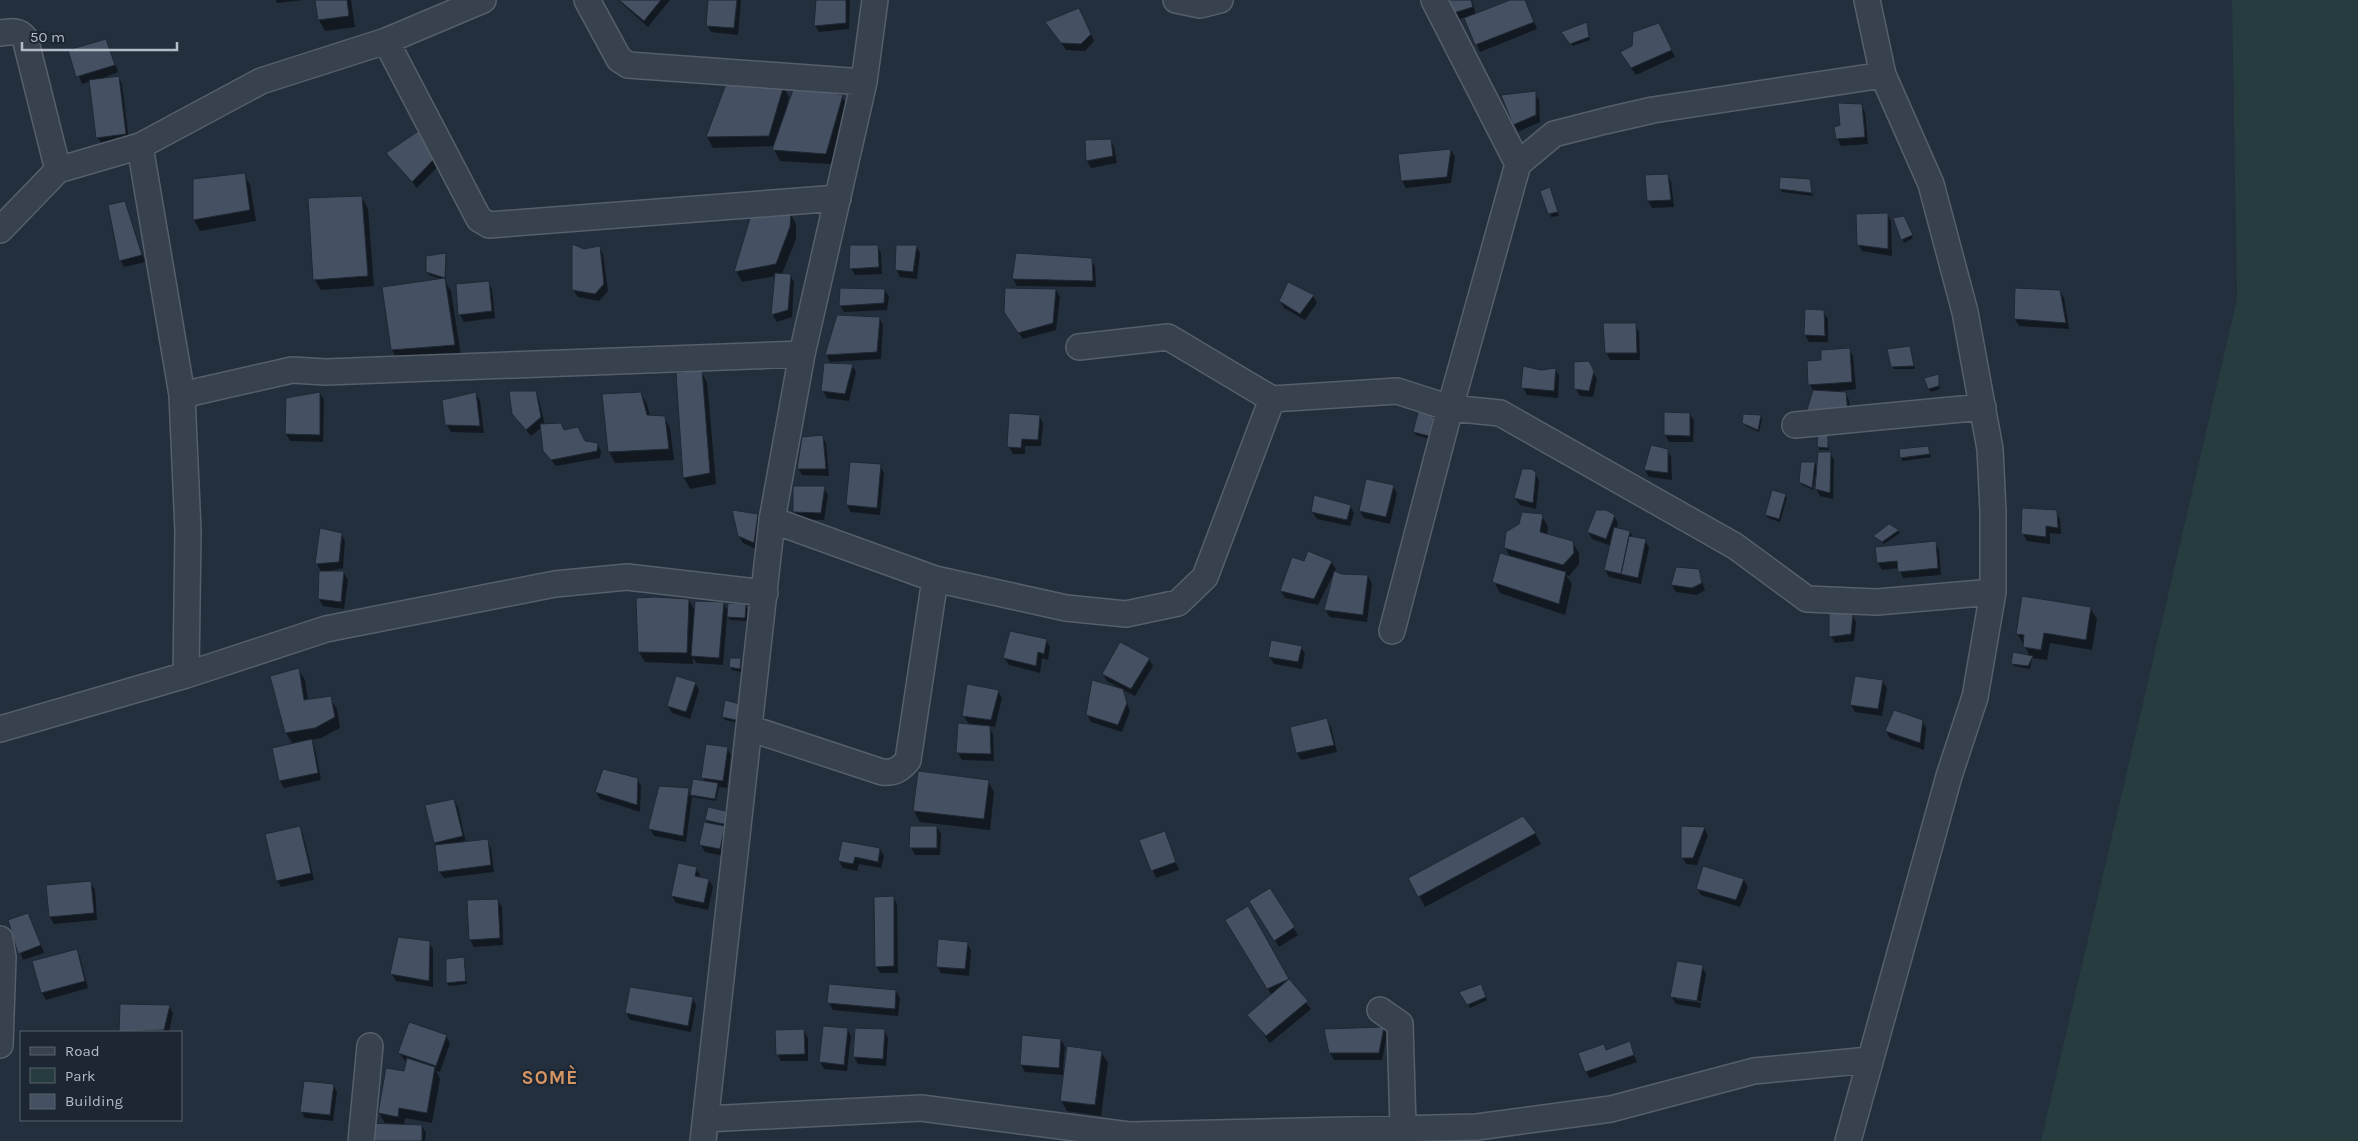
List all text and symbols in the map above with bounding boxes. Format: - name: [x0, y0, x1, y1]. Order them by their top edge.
- scale bar: [22, 20, 178, 52]
- text: 50 m: [30, 28, 65, 46]
- legend: [20, 1031, 182, 1121]
- text: Road: [65, 1042, 100, 1060]
- district label: SOMÈ: [522, 1064, 578, 1089]
- text: Park: [65, 1067, 95, 1085]
- text: Building: [65, 1092, 123, 1110]

